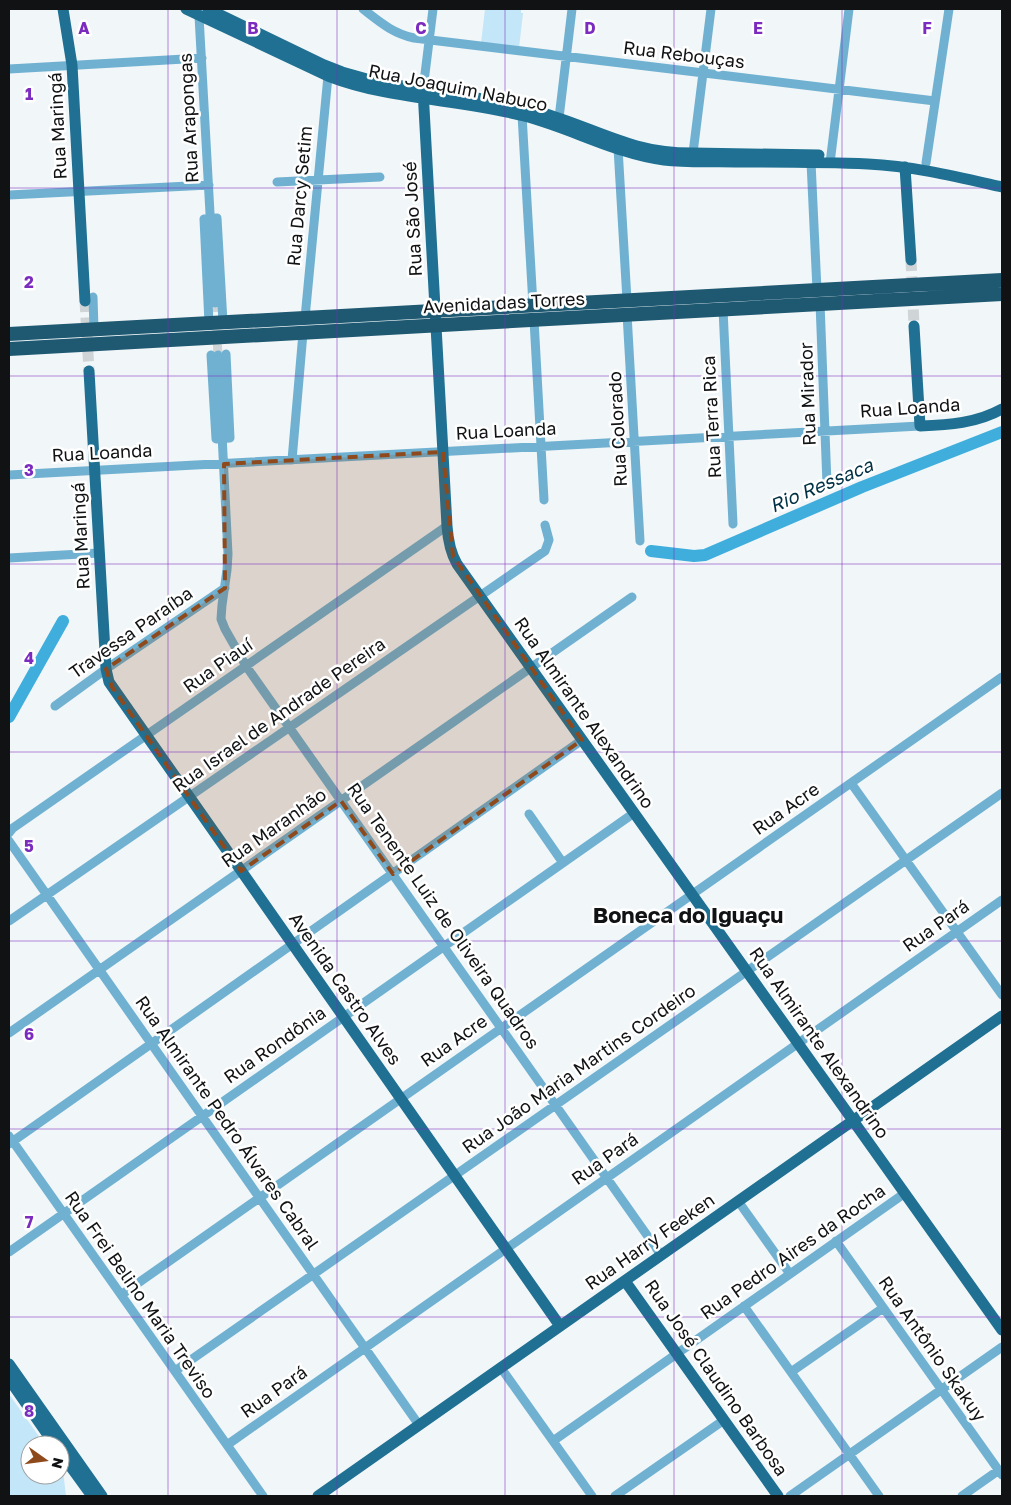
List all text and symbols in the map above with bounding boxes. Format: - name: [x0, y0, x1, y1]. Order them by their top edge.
- text: A: [78, 18, 90, 38]
- text: B: [247, 18, 259, 38]
- text: C: [415, 18, 427, 38]
- text: D: [584, 18, 596, 38]
- text: E: [753, 18, 763, 38]
- text: F: [922, 18, 932, 38]
- street label: Rua Rebouças: [622, 36, 746, 72]
- street label: Rua Arapongas: [174, 52, 202, 184]
- street label: Rua Joaquim Nabuco: [367, 59, 550, 115]
- street label: Rua Maringá: [43, 72, 71, 180]
- text: 1: [25, 84, 33, 104]
- street label: Rua Darcy Setim: [282, 125, 316, 267]
- street label: Rua São José: [398, 161, 426, 277]
- text: 2: [24, 272, 34, 292]
- street label: Avenida das Torres: [422, 287, 586, 317]
- street label: Rua Mirador: [794, 342, 820, 446]
- street label: Rua Terra Rica: [697, 355, 725, 479]
- street label: Rua Colorado: [603, 371, 631, 487]
- street label: Rua Loanda: [859, 393, 961, 421]
- street label: Rua Loanda: [455, 416, 557, 444]
- street label: Rua Loanda: [51, 438, 153, 466]
- water label: Rio Ressaca: [766, 452, 877, 517]
- text: 3: [24, 460, 34, 480]
- street label: Rua Maringá: [66, 482, 94, 590]
- street label: Travessa Paraíba: [65, 581, 196, 683]
- street label: Rua Almirante Alexandrino: [510, 612, 659, 812]
- street label: Rua Israel de Andrade Pereira: [168, 632, 389, 796]
- street label: Rua Piauí: [178, 633, 257, 697]
- text: 4: [24, 648, 34, 668]
- street label: Rua Acre: [748, 777, 823, 839]
- street label: Rua Tenente Luiz de Oliveira Quadros: [343, 778, 545, 1053]
- street label: Rua Maranhão: [217, 783, 330, 872]
- text: 5: [24, 836, 34, 856]
- street label: Rua Pará: [898, 894, 973, 956]
- district label: Boneca do Iguaçu: [593, 901, 783, 928]
- street label: Avenida Castro Alves: [285, 908, 407, 1069]
- street label: Rua Almirante Alexandrino: [745, 942, 894, 1142]
- street label: Rua João Maria Martins Cordeiro: [457, 979, 699, 1157]
- street label: Rua Almirante Pedro Álvares Cabral: [131, 991, 325, 1254]
- street label: Rua Rondônia: [219, 1001, 330, 1087]
- street label: Rua Acre: [416, 1009, 491, 1071]
- text: 6: [24, 1024, 34, 1044]
- street label: Rua Pará: [567, 1127, 642, 1189]
- street label: Rua Pedro Aires da Rocha: [696, 1179, 889, 1323]
- street label: Rua Frei Belino Maria Treviso: [61, 1187, 221, 1402]
- street label: Rua Harry Feeken: [580, 1188, 718, 1294]
- text: 7: [25, 1212, 34, 1232]
- street label: Rua Antônio Skakuy: [874, 1272, 991, 1425]
- street label: Rua José Claudino Barbosa: [640, 1275, 793, 1480]
- street label: Rua Pará: [236, 1360, 311, 1422]
- text: 8: [24, 1401, 34, 1421]
- north arrow: [20, 1435, 70, 1485]
- text: N: [49, 1456, 68, 1470]

